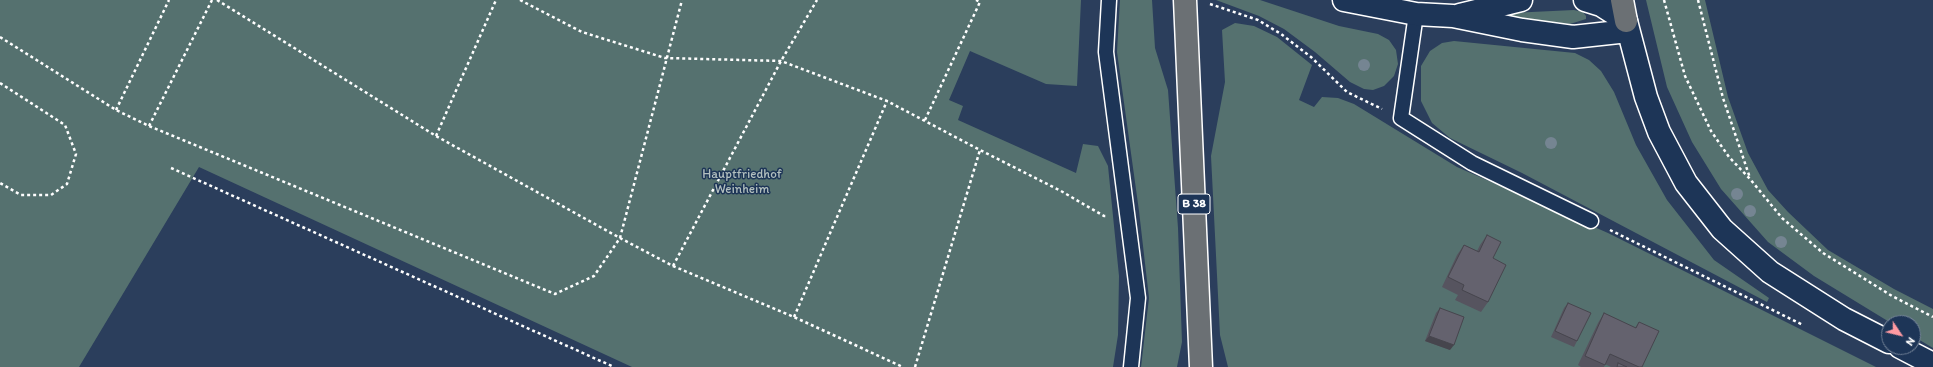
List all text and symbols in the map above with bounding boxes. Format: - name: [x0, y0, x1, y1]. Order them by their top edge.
- park label: Hauptfriedhof Weinheim: [702, 167, 782, 198]
- road number: B 38: [1178, 194, 1210, 214]
- north arrow: [1881, 315, 1921, 355]
- text: N: [1903, 335, 1918, 348]

